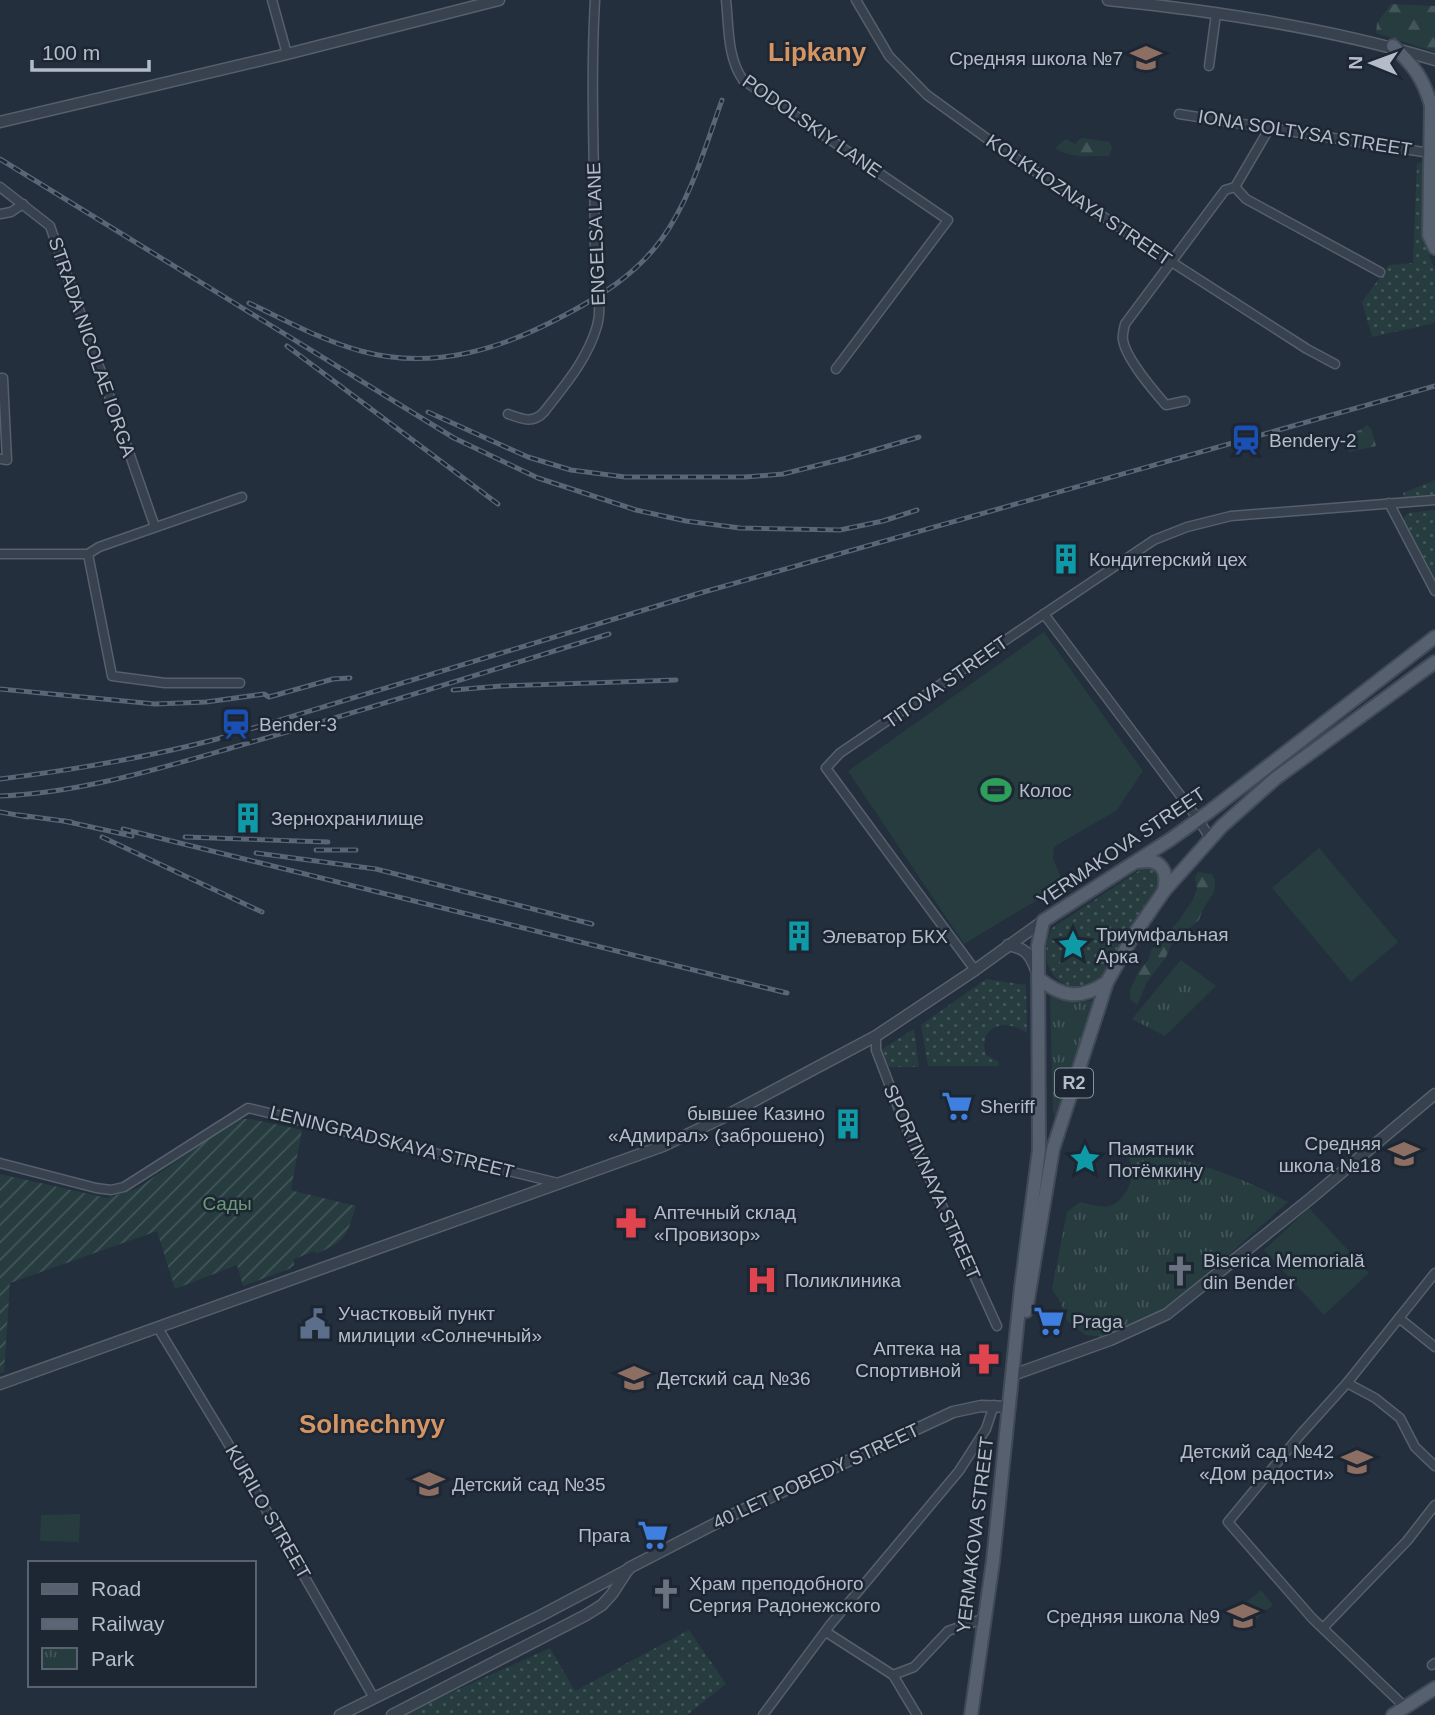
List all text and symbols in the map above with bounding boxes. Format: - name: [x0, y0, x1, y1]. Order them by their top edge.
- scale bar: [32, 28, 149, 72]
- north arrow: [1337, 28, 1407, 98]
- district label: Lipkany: [768, 37, 867, 67]
- text: 100 m: [42, 41, 100, 64]
- school or university icon: Средняя школа №7: [1129, 41, 1163, 75]
- place label: Средняя школа №7: [949, 48, 1123, 69]
- text: N: [1345, 56, 1366, 70]
- street label: PODOLSKIY LANE: [739, 70, 885, 182]
- street label: IONA SOLTYSA STREET: [1197, 106, 1414, 160]
- street label: KOLKHOZNAYA STREET: [982, 130, 1176, 270]
- street label: ENGELSA LANE: [583, 162, 609, 306]
- street label: STRADA NICOLAE IORGA: [44, 234, 140, 460]
- station icon: Bendery-2: [1229, 423, 1263, 457]
- place label: Bendery-2: [1269, 430, 1357, 451]
- building icon: Кондитерский цех: [1049, 542, 1083, 576]
- place label: Кондитерский цех: [1089, 549, 1248, 570]
- street label: TITOVA STREET: [880, 631, 1012, 732]
- station icon: Bender-3: [219, 707, 253, 741]
- place label: Bender-3: [259, 714, 337, 735]
- sports icon: Колос: [979, 773, 1013, 807]
- place label: Колос: [1019, 780, 1072, 801]
- street label: YERMAKOVA STREET: [1033, 783, 1209, 911]
- building icon: Зернохранилище: [231, 801, 265, 835]
- place label: Зернохранилище: [271, 808, 424, 829]
- building icon: Элеватор БКХ: [782, 919, 816, 953]
- place label: Триумфальная Арка: [1096, 924, 1229, 967]
- place label: Элеватор БКХ: [822, 926, 948, 947]
- place icon: Триумфальная Арка: [1056, 928, 1090, 962]
- road number: R2: [1055, 1068, 1093, 1098]
- street label: SPORTIVNAYA STREET: [879, 1081, 985, 1283]
- supermarket icon: Sheriff: [940, 1089, 974, 1123]
- place label: Sheriff: [980, 1096, 1035, 1117]
- street label: LENINGRADSKAYA STREET: [268, 1101, 516, 1183]
- place label: бывшее Казино «Адмирал» (заброшено): [608, 1103, 825, 1146]
- building icon: бывшее Казино «Адмирал» (заброшено): [831, 1107, 865, 1141]
- place label: Средняя школа №18: [1279, 1133, 1381, 1176]
- school or university icon: Средняя школа №18: [1387, 1137, 1421, 1171]
- place label: Памятник Потёмкину: [1108, 1138, 1204, 1181]
- place icon: Памятник Потёмкину: [1068, 1142, 1102, 1176]
- park label: Сады: [202, 1193, 252, 1214]
- place label: Аптечный склад «Провизор»: [654, 1202, 796, 1245]
- pharmacy icon: Аптечный склад «Провизор»: [614, 1206, 648, 1240]
- place label: Biserica Memorială din Bender: [1203, 1250, 1365, 1293]
- church icon: Biserica Memorială din Bender: [1163, 1254, 1197, 1288]
- hospital icon: Поликлиника: [745, 1263, 779, 1297]
- place label: Поликлиника: [785, 1270, 902, 1291]
- place label: Участковый пункт милиции «Солнечный»: [338, 1303, 542, 1346]
- supermarket icon: Praga: [1032, 1304, 1066, 1338]
- public building icon: Участковый пункт милиции «Солнечный»: [298, 1307, 332, 1341]
- place label: Praga: [1072, 1311, 1123, 1332]
- place label: Аптека на Спортивной: [855, 1338, 961, 1381]
- pharmacy icon: Аптека на Спортивной: [967, 1342, 1001, 1376]
- school or university icon: Детский сад №36: [617, 1361, 651, 1395]
- place label: Детский сад №36: [657, 1368, 811, 1389]
- district label: Solnechnyy: [299, 1409, 446, 1439]
- street label: 40 LET POBEDY STREET: [709, 1419, 923, 1533]
- street label: YERMAKOVA STREET: [953, 1435, 998, 1635]
- street label: KURILO STREET: [221, 1441, 315, 1583]
- place label: Детский сад №42 «Дом радости»: [1180, 1441, 1334, 1484]
- school or university icon: Детский сад №42 «Дом радости»: [1340, 1445, 1374, 1479]
- school or university icon: Детский сад №35: [412, 1467, 446, 1501]
- place label: Детский сад №35: [452, 1474, 606, 1495]
- supermarket icon: Прага: [636, 1518, 670, 1552]
- place label: Прага: [578, 1525, 630, 1546]
- legend: [28, 1561, 256, 1687]
- place label: Храм преподобного Сергия Радонежского: [689, 1573, 880, 1616]
- text: Road: [91, 1577, 141, 1600]
- church icon: Храм преподобного Сергия Радонежского: [649, 1577, 683, 1611]
- school or university icon: Средняя школа №9: [1226, 1599, 1260, 1633]
- place label: Средняя школа №9: [1046, 1606, 1220, 1627]
- text: Railway: [91, 1612, 165, 1635]
- text: Park: [91, 1647, 135, 1670]

